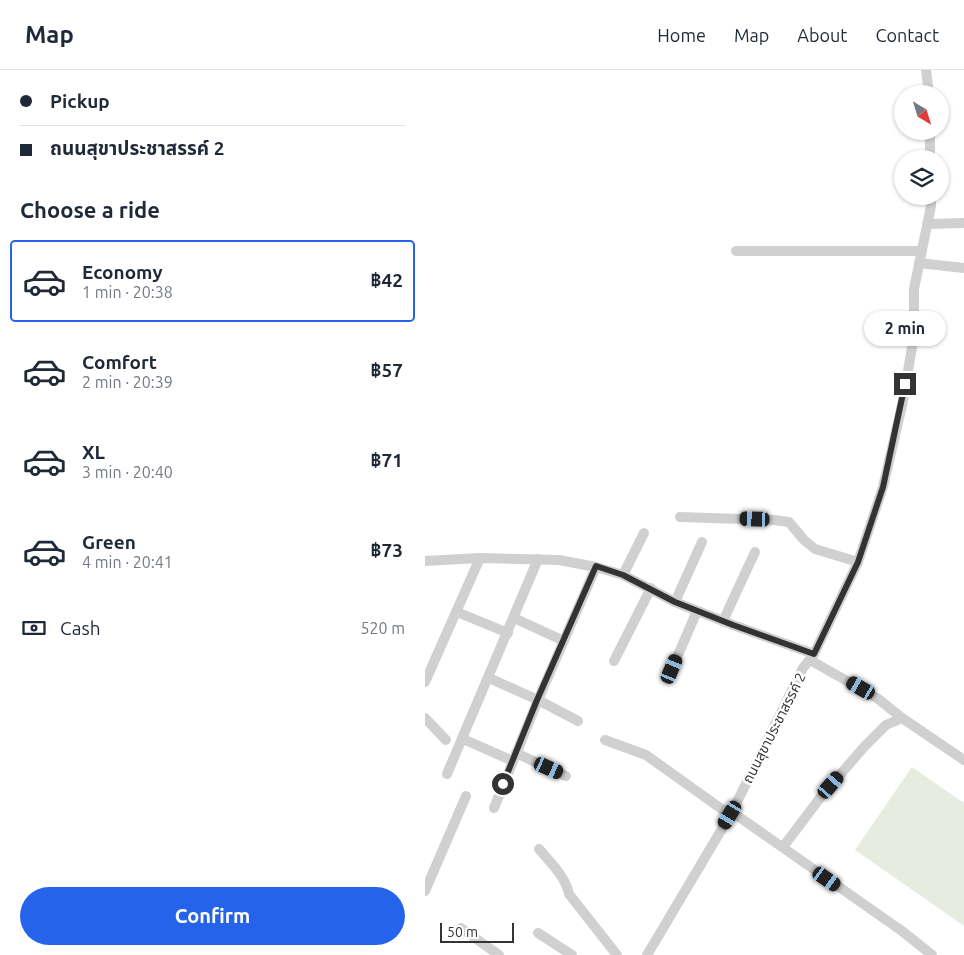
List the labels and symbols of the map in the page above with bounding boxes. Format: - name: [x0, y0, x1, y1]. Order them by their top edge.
- north arrow: [894, 85, 949, 140]
- callout: 2 min: [864, 312, 946, 346]
- route end: [894, 373, 916, 395]
- car: [739, 511, 770, 527]
- car: [659, 652, 684, 686]
- street label: ถนนสุขาประชาสรรค์ 2: [739, 670, 810, 786]
- car: [844, 674, 877, 702]
- car: [532, 755, 565, 781]
- car: [815, 769, 846, 801]
- route start: [492, 773, 514, 795]
- car: [715, 798, 744, 832]
- car: [810, 864, 843, 894]
- scale bar: [440, 920, 514, 943]

